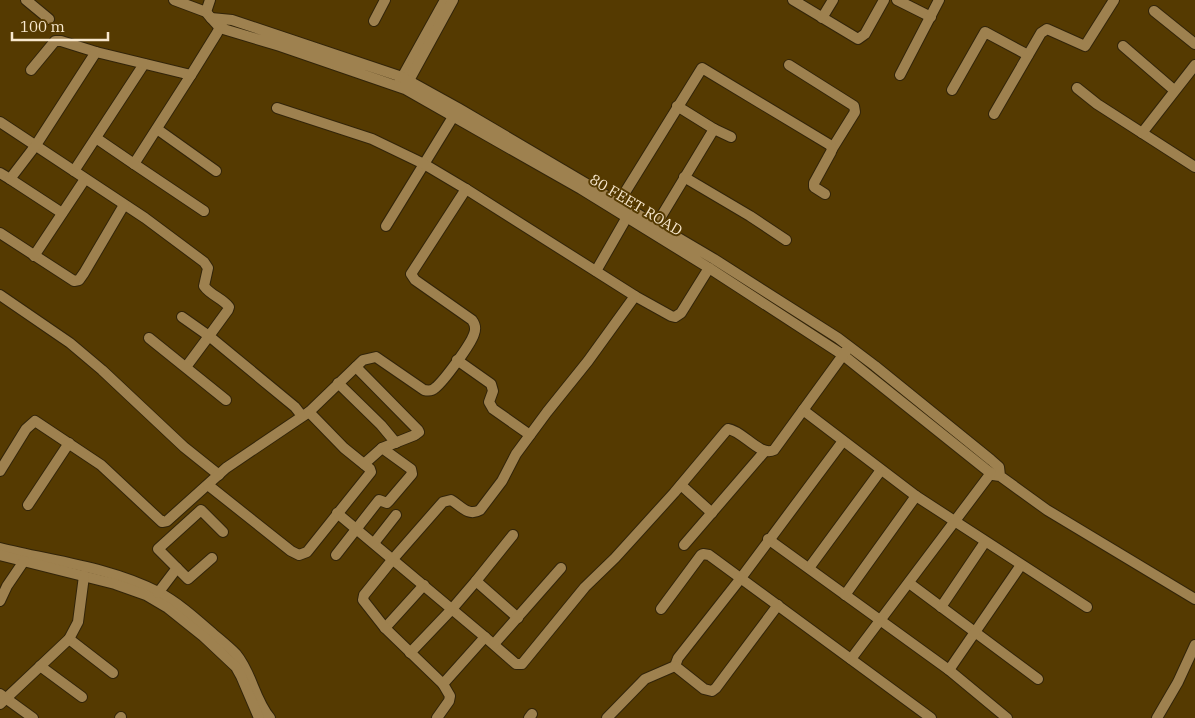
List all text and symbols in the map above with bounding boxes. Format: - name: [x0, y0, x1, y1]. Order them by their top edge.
- scale bar: [12, 10, 109, 42]
- text: 100 m: [20, 17, 65, 36]
- street label: 80 FEET ROAD: [587, 170, 686, 240]

